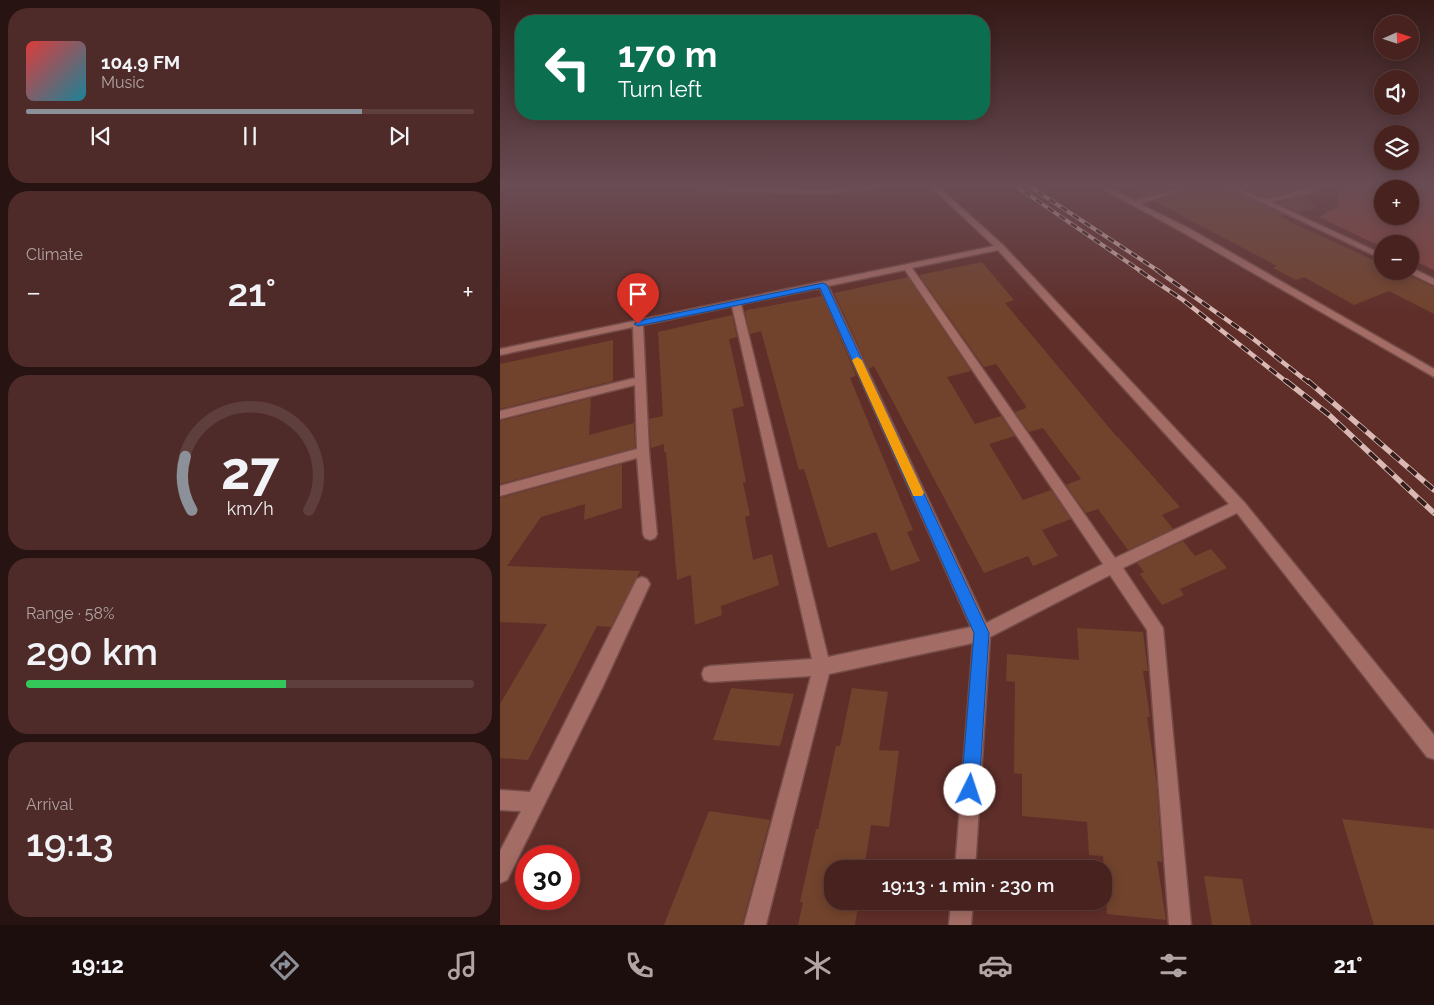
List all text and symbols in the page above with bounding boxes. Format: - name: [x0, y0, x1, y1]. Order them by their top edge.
- north arrow: [1374, 15, 1419, 60]
- map controls: [1374, 15, 1419, 280]
- text: 170 m: [618, 34, 717, 75]
- icon: left: [535, 35, 600, 100]
- text: 104.9 FM: [101, 51, 180, 73]
- button: sound: [1374, 70, 1419, 115]
- text: Music: [101, 73, 145, 92]
- text: Turn left: [618, 76, 702, 102]
- icon: previous: [87, 122, 115, 150]
- icon: pause: [236, 122, 264, 150]
- icon: next: [385, 122, 413, 150]
- button: layers: [1374, 125, 1419, 170]
- button: +: [1374, 180, 1419, 225]
- button: −: [1374, 235, 1419, 280]
- text: Climate: [26, 245, 83, 264]
- text: 21°: [227, 270, 276, 315]
- pin: [617, 273, 659, 324]
- text: −: [26, 276, 41, 309]
- text: +: [462, 276, 474, 309]
- icon: arrive: [624, 280, 652, 308]
- text: 27: [221, 440, 280, 501]
- text: km/h: [226, 498, 274, 519]
- text: Range · 58%: [26, 604, 114, 623]
- text: 290 km: [26, 629, 158, 674]
- position arrow: [943, 763, 995, 815]
- text: Arrival: [26, 795, 73, 814]
- text: 19:13: [26, 820, 114, 865]
- speed limit sign: 30: [515, 845, 580, 910]
- text: 19:13 · 1 min · 230 m: [882, 874, 1054, 896]
- icon: directions: [267, 948, 302, 983]
- icon: music: [445, 948, 480, 983]
- icon: phone: [622, 948, 657, 983]
- icon: climate: [800, 948, 835, 983]
- icon: car: [978, 948, 1013, 983]
- icon: filters: [1156, 948, 1191, 983]
- text: 19:12: [71, 952, 124, 978]
- text: 21°: [1334, 952, 1363, 978]

